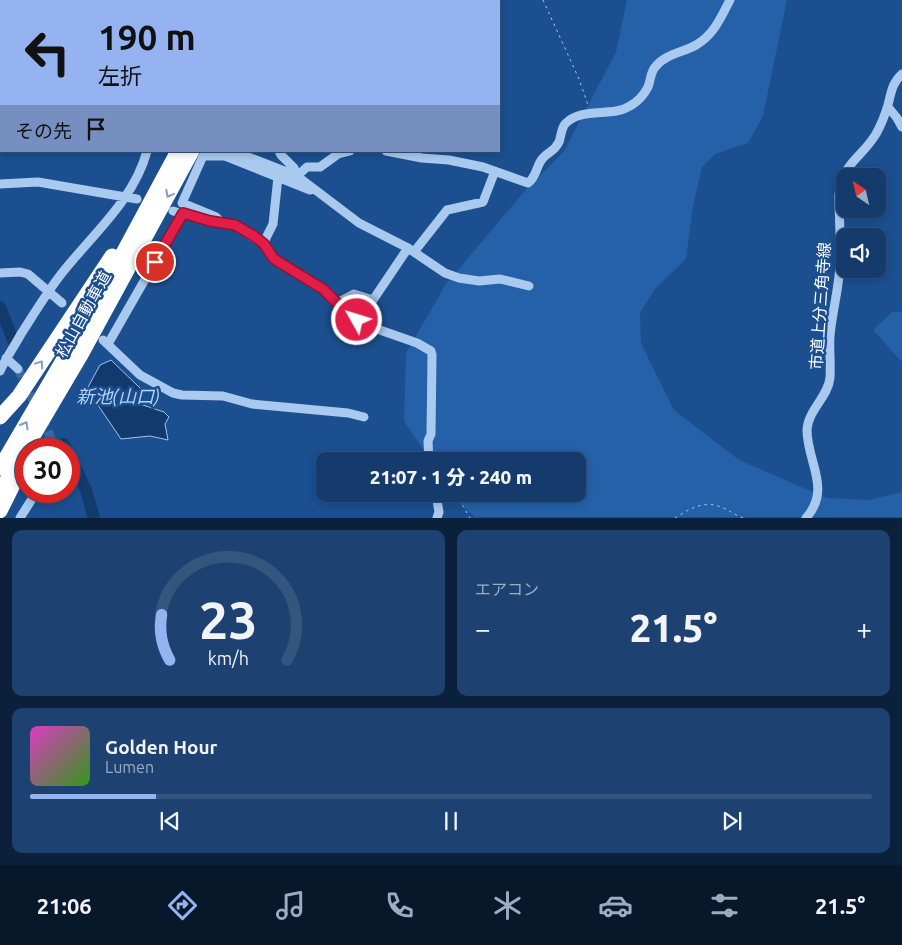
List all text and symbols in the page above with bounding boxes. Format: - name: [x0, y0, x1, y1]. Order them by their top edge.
- text: 190 m: [98, 17, 196, 57]
- icon: left: [15, 20, 80, 85]
- text: 左折: [98, 63, 142, 88]
- icon: arrive: [82, 115, 110, 143]
- text: その先: [15, 120, 72, 142]
- north arrow: [836, 168, 886, 218]
- map controls: [836, 168, 886, 278]
- one-way arrow: [165, 189, 175, 198]
- button: sound: [836, 228, 886, 278]
- pin: [134, 241, 176, 283]
- street label: 市道上分三角寺線: [807, 242, 833, 370]
- icon: arrive: [141, 248, 169, 276]
- street label: 松山自動車道: [52, 268, 114, 360]
- position arrow: [330, 293, 382, 345]
- one-way arrow: [34, 361, 43, 370]
- water label: 新池(山口): [76, 386, 160, 407]
- one-way arrow: [18, 422, 28, 431]
- speed limit sign: 30: [15, 438, 80, 503]
- text: 21:07 · 1 分 · 240 m: [370, 466, 532, 488]
- text: エアコン: [475, 580, 539, 598]
- text: 23: [199, 591, 258, 649]
- text: 21.5°: [630, 607, 717, 649]
- text: −: [475, 613, 491, 644]
- text: +: [856, 613, 872, 644]
- text: km/h: [208, 648, 249, 668]
- text: Golden Hour: [105, 736, 217, 758]
- text: Lumen: [105, 758, 154, 776]
- icon: previous: [156, 807, 184, 835]
- icon: pause: [437, 807, 465, 835]
- icon: next: [718, 807, 746, 835]
- icon: directions: [165, 888, 200, 923]
- icon: music: [273, 888, 308, 923]
- icon: phone: [382, 888, 417, 923]
- icon: climate: [490, 888, 525, 923]
- icon: car: [598, 888, 633, 923]
- icon: filters: [707, 888, 742, 923]
- text: 21:06: [37, 893, 92, 918]
- text: 21.5°: [815, 893, 865, 918]

